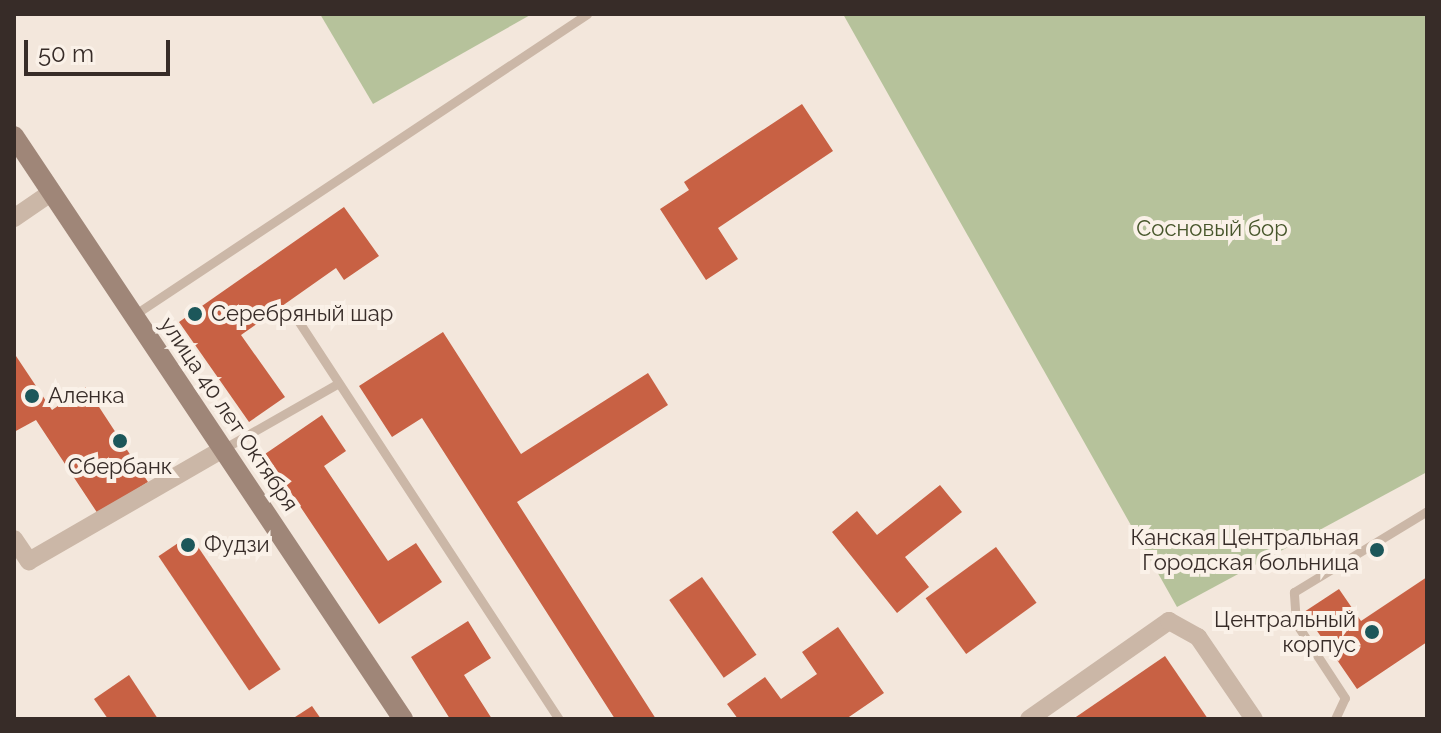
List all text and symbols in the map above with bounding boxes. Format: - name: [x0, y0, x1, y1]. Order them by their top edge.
- scale bar: [28, 24, 174, 74]
- text: 50 m: [38, 39, 94, 68]
- park label: Сосновый бор: [1136, 216, 1288, 242]
- place label: Серебряный шар: [211, 301, 393, 327]
- marker: Серебряный шар: [186, 305, 204, 323]
- street label: улица 40 лет Октября: [154, 312, 304, 516]
- place label: Аленка: [48, 383, 125, 409]
- marker: Аленка: [23, 387, 41, 405]
- marker: Сбербанк: [111, 432, 129, 450]
- place label: Сбербанк: [68, 454, 172, 480]
- place label: Канская Центральная Городская больница: [1130, 524, 1359, 576]
- place label: Фудзи: [204, 532, 270, 558]
- marker: Фудзи: [179, 536, 197, 554]
- marker: Канская Центральная Городская больница: [1366, 539, 1388, 561]
- place label: Центральный корпус: [1214, 606, 1356, 658]
- marker: Центральный корпус: [1363, 623, 1381, 641]

